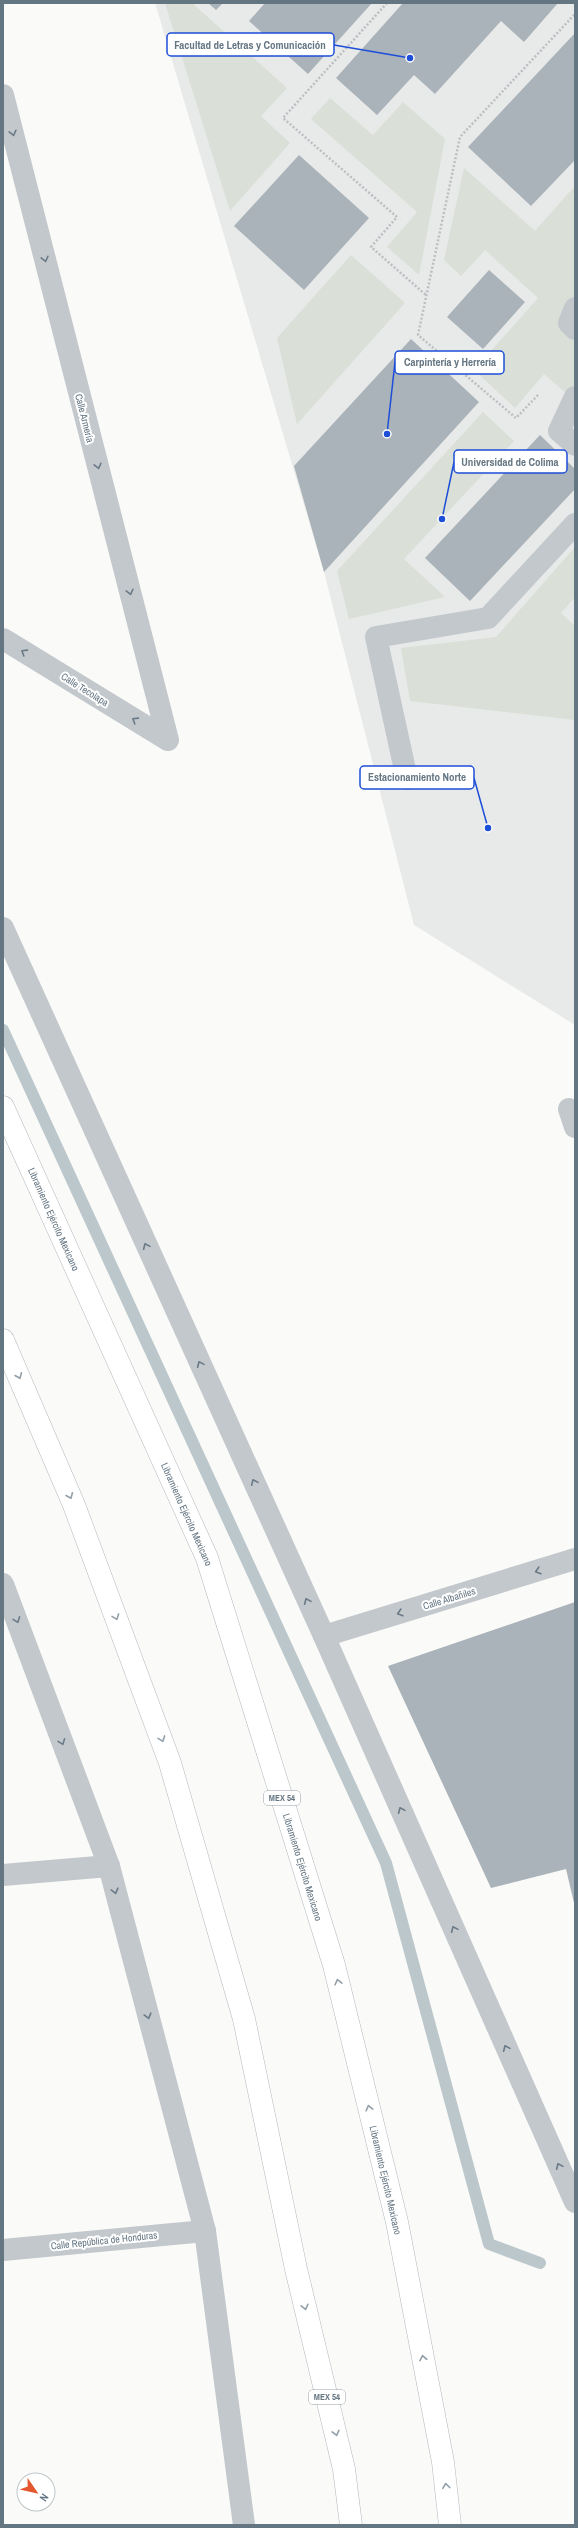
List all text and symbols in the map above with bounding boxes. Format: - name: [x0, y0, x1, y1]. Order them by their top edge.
- callout: Facultad de Letras y Comunicación: [167, 33, 334, 56]
- text: Facultad de Letras y Comunicación: [174, 38, 326, 52]
- one-way arrow: [8, 130, 16, 136]
- one-way arrow: [40, 255, 49, 262]
- callout: Carpintería y Herrería: [395, 351, 504, 374]
- text: Carpintería y Herrería: [404, 355, 496, 369]
- street label: Calle Armería: [72, 392, 97, 444]
- callout: Universidad de Colima: [454, 450, 567, 473]
- text: Universidad de Colima: [461, 455, 559, 469]
- one-way arrow: [93, 462, 102, 469]
- one-way arrow: [125, 588, 134, 595]
- one-way arrow: [21, 649, 28, 656]
- street label: Calle Tecolapa: [59, 670, 111, 709]
- one-way arrow: [132, 717, 139, 724]
- callout: Estacionamiento Norte: [360, 766, 474, 789]
- text: Estacionamiento Norte: [368, 770, 466, 784]
- street label: Libramiento Ejército Mexicano: [25, 1166, 82, 1273]
- one-way arrow: [143, 1242, 151, 1249]
- one-way arrow: [197, 1361, 205, 1368]
- one-way arrow: [14, 1373, 22, 1380]
- street label: Libramiento Ejército Mexicano: [158, 1461, 215, 1568]
- one-way arrow: [251, 1479, 259, 1487]
- one-way arrow: [65, 1491, 73, 1499]
- one-way arrow: [534, 1566, 541, 1574]
- street label: Calle Albañiles: [421, 1584, 477, 1613]
- one-way arrow: [304, 1597, 312, 1604]
- one-way arrow: [397, 1608, 404, 1617]
- one-way arrow: [112, 1614, 120, 1621]
- one-way arrow: [12, 1617, 20, 1624]
- one-way arrow: [157, 1735, 165, 1742]
- one-way arrow: [58, 1738, 66, 1745]
- road number: MEX 54: [264, 1791, 300, 1805]
- one-way arrow: [398, 1807, 406, 1814]
- street label: Libramiento Ejército Mexicano: [280, 1812, 325, 1923]
- one-way arrow: [111, 1887, 119, 1894]
- one-way arrow: [450, 1925, 458, 1932]
- one-way arrow: [334, 1979, 342, 1985]
- one-way arrow: [144, 2013, 152, 2020]
- one-way arrow: [503, 2044, 511, 2051]
- one-way arrow: [365, 2105, 374, 2112]
- street label: Libramiento Ejército Mexicano: [367, 2124, 405, 2236]
- one-way arrow: [556, 2163, 564, 2171]
- street label: Calle República de Honduras: [50, 2228, 158, 2253]
- one-way arrow: [300, 2304, 308, 2310]
- one-way arrow: [419, 2355, 428, 2361]
- road number: MEX 54: [309, 2390, 345, 2404]
- one-way arrow: [331, 2430, 339, 2437]
- north arrow: [16, 2472, 56, 2512]
- one-way arrow: [441, 2483, 450, 2489]
- text: N: [37, 2491, 52, 2504]

